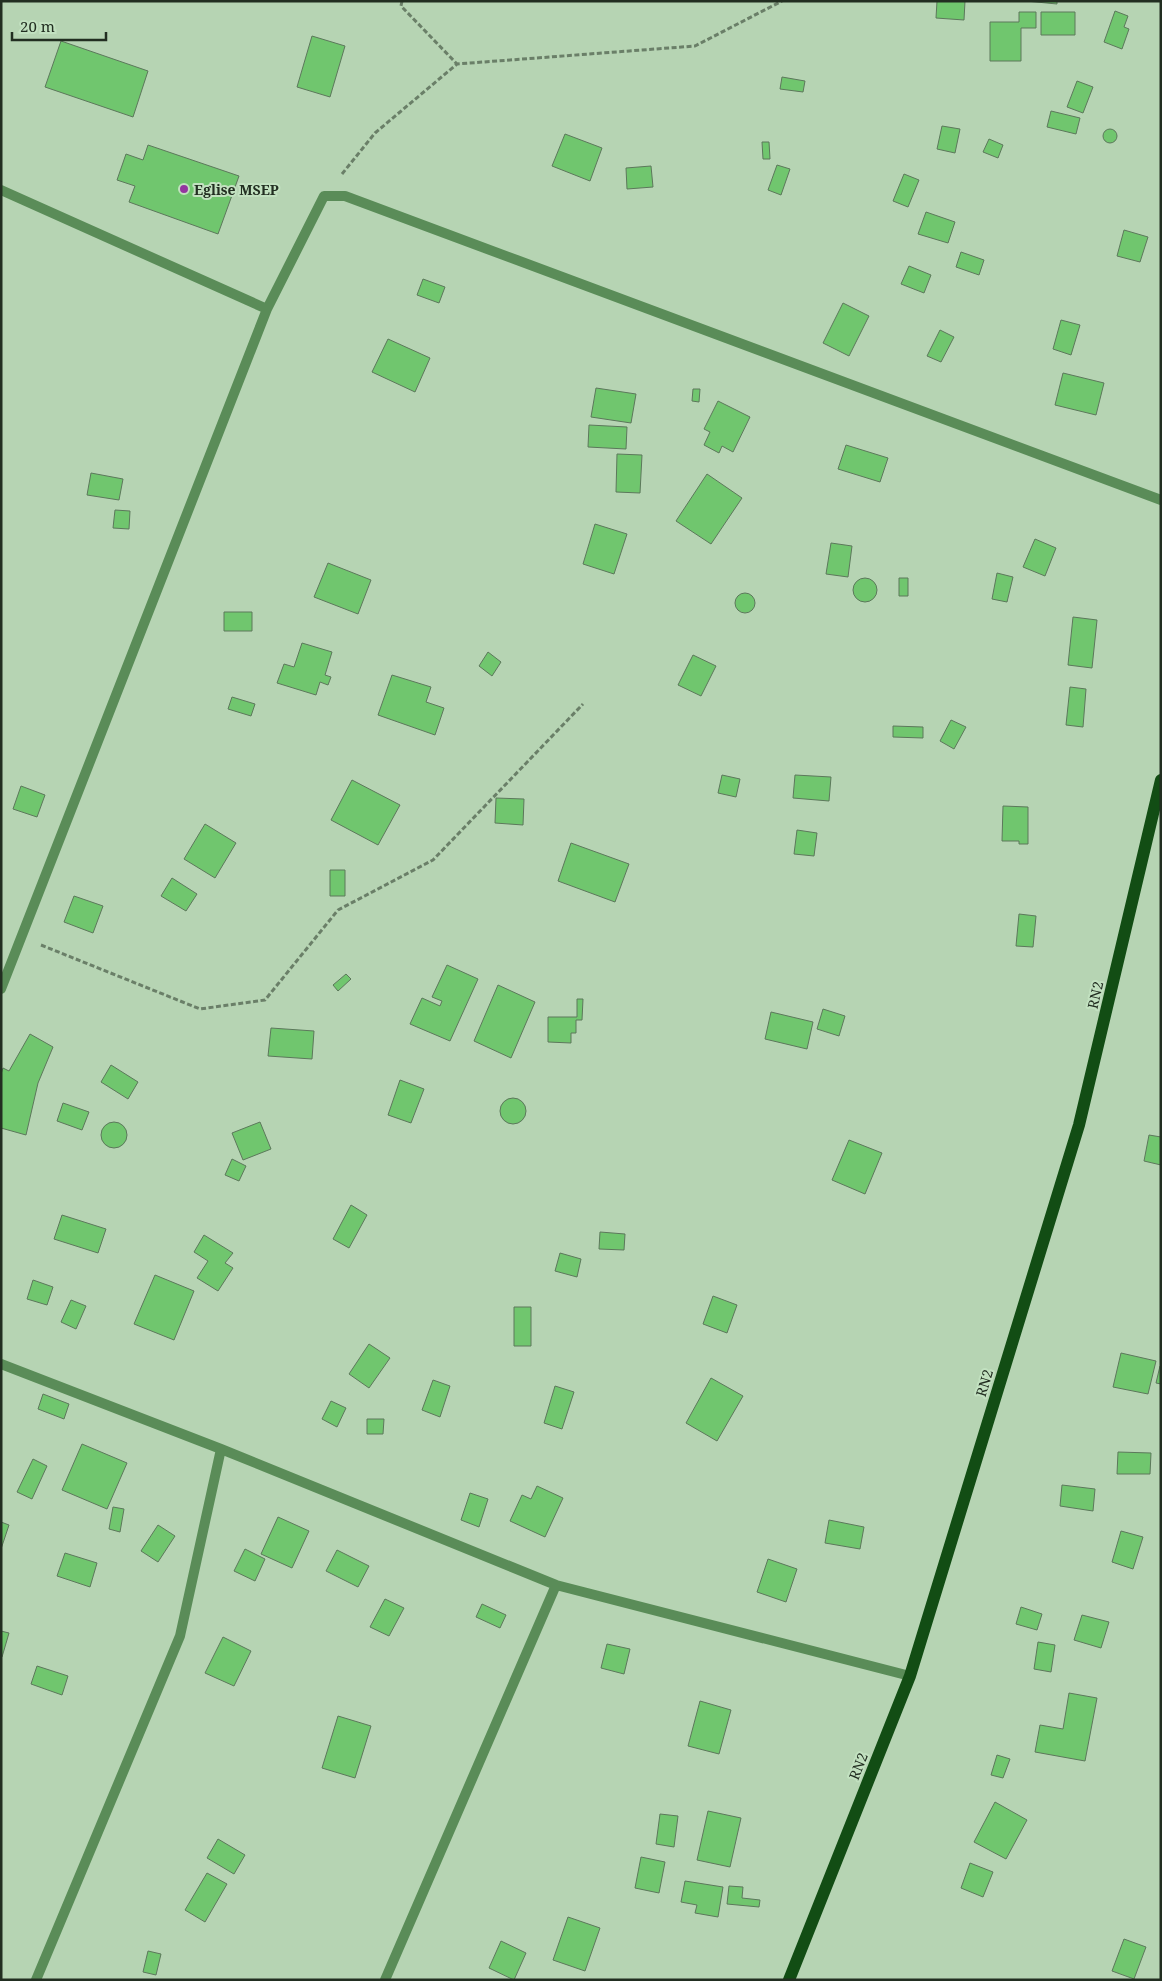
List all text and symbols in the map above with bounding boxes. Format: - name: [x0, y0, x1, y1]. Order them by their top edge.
- scale bar: [12, 10, 106, 42]
- text: 20 m: [20, 16, 55, 36]
- place label: Eglise MSEP: [194, 180, 279, 199]
- marker: Eglise MSEP: [178, 183, 190, 195]
- street label: RN2: [1083, 979, 1107, 1011]
- street label: RN2: [971, 1367, 997, 1399]
- street label: RN2: [844, 1750, 872, 1782]

